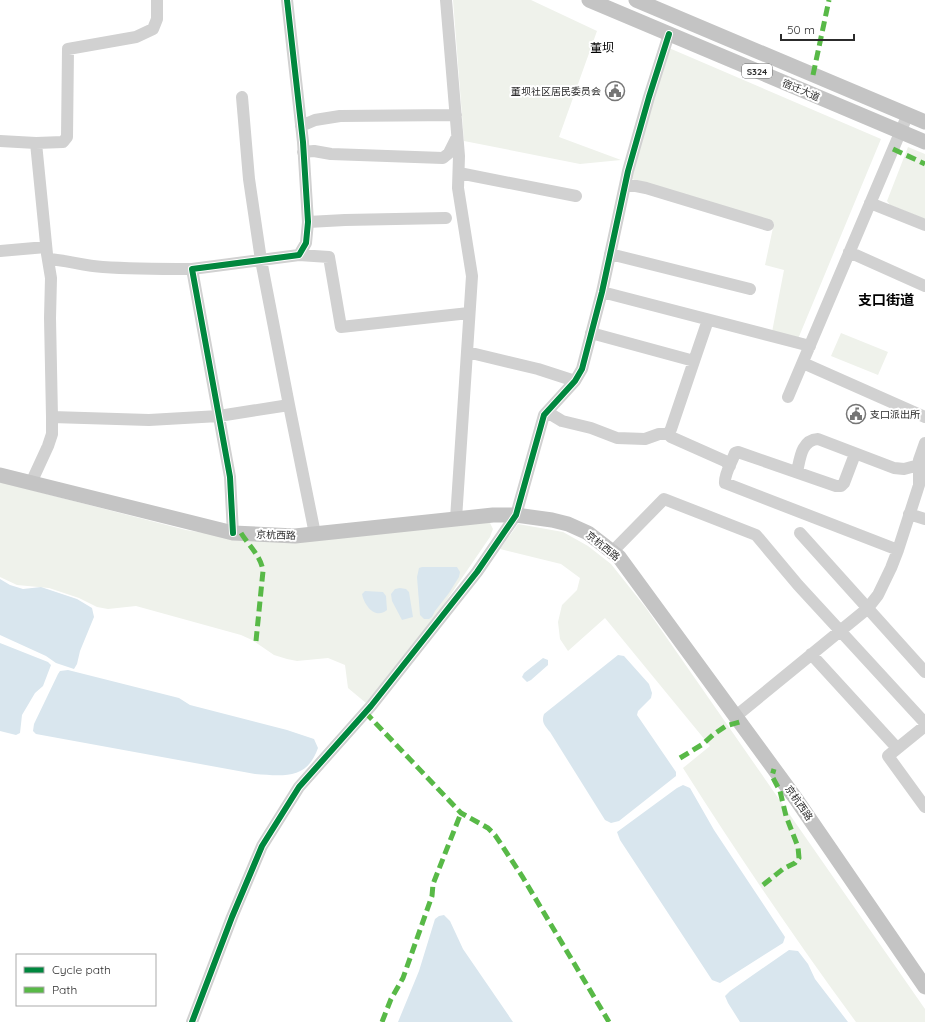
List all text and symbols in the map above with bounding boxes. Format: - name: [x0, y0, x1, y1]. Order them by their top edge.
- scale bar: [781, 16, 854, 42]
- text: 50 m: [787, 22, 815, 37]
- district label: 董坝: [590, 40, 614, 55]
- road number: S324: [742, 64, 772, 78]
- street label: 宿迁大道: [780, 76, 822, 104]
- public building icon: 董坝社区居民委员会: [604, 80, 626, 102]
- place label: 董坝社区居民委员会: [511, 85, 601, 98]
- district label: 支口街道: [858, 291, 914, 309]
- public building icon: 支口派出所: [845, 403, 867, 425]
- place label: 支口派出所: [870, 408, 920, 421]
- street label: 京杭西路: [256, 528, 296, 542]
- street label: 京杭西路: [583, 528, 623, 564]
- street label: 京杭西路: [782, 783, 816, 823]
- legend: [16, 954, 156, 1006]
- text: Cycle path: [52, 962, 111, 977]
- text: Path: [52, 982, 77, 997]

